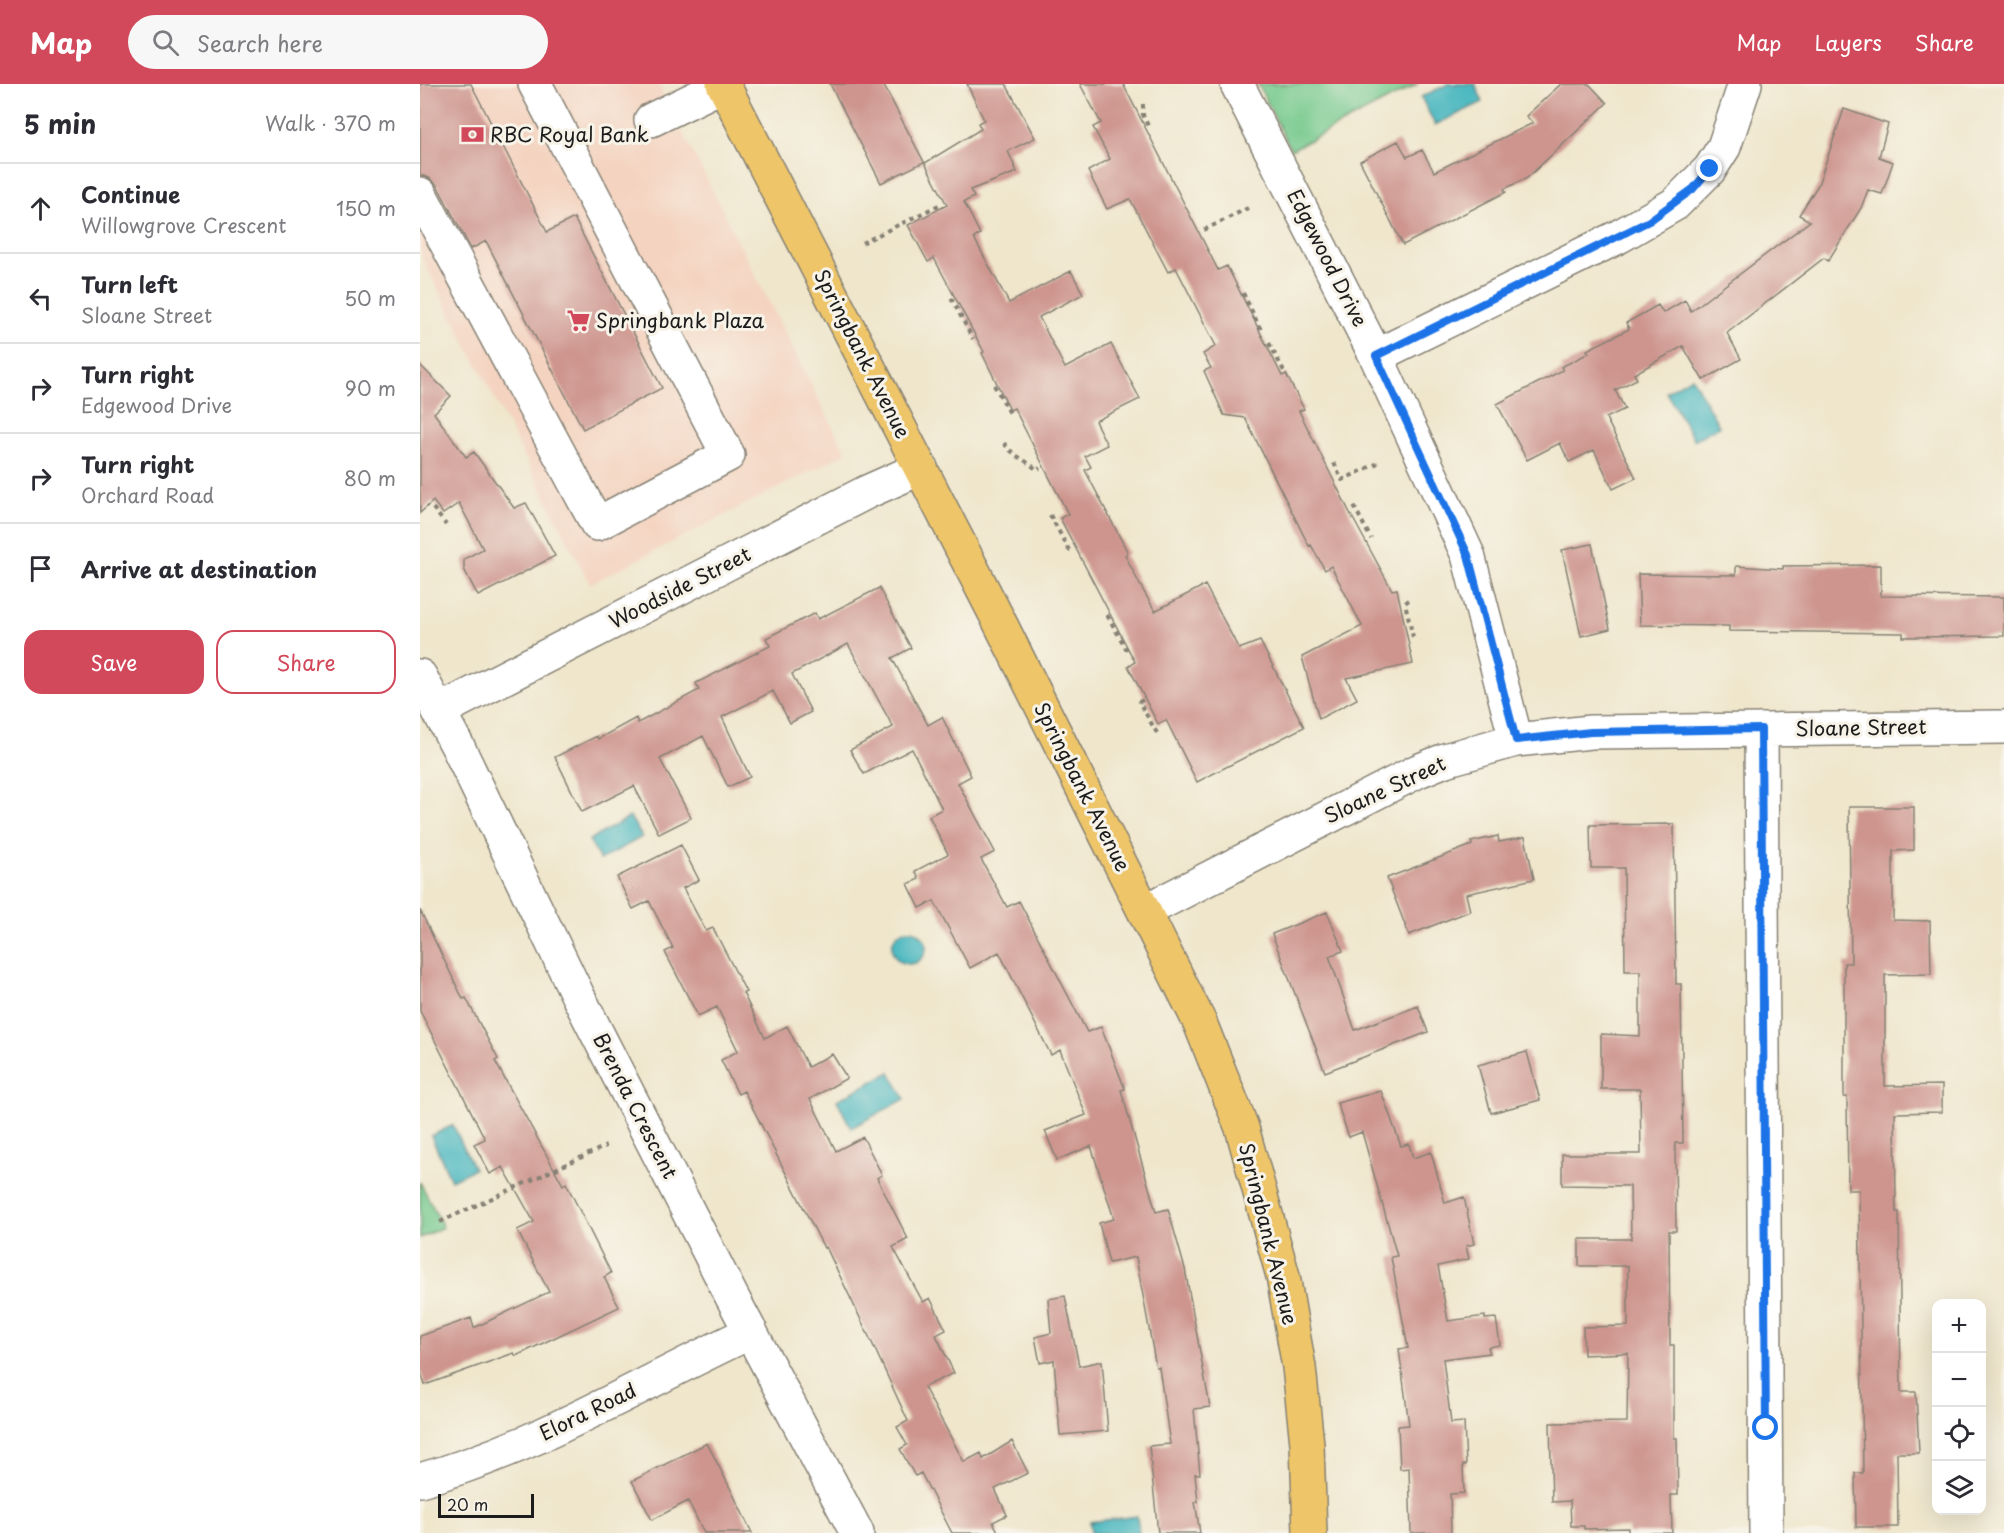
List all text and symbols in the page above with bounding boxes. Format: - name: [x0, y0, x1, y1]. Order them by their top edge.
- search box: [128, 15, 548, 69]
- text: Map: [30, 21, 92, 64]
- icon: search: [149, 26, 182, 59]
- text: Search here: [197, 26, 323, 59]
- text: Map: [1737, 26, 1781, 58]
- text: Layers: [1814, 26, 1882, 58]
- text: Share: [1915, 26, 1974, 58]
- text: 5 min: [24, 104, 96, 143]
- text: Walk · 370 m: [265, 108, 396, 138]
- place label: RBC Royal Bank: [490, 119, 649, 149]
- bank icon: RBC Royal Bank: [459, 122, 485, 148]
- route end: [1696, 155, 1722, 181]
- text: Continue: [81, 177, 180, 210]
- street label: Edgewood Drive: [1280, 183, 1376, 332]
- icon: ahead: [24, 192, 57, 225]
- text: 150 m: [336, 193, 396, 223]
- text: Willowgrove Crescent: [81, 210, 286, 240]
- street label: Springbank Avenue: [807, 264, 919, 443]
- text: Turn left: [81, 267, 178, 300]
- icon: left: [24, 282, 57, 315]
- text: 50 m: [344, 283, 396, 313]
- text: Sloane Street: [81, 300, 212, 330]
- place label: Springbank Plaza: [596, 305, 765, 335]
- supermarket icon: Springbank Plaza: [565, 308, 591, 334]
- text: Turn right: [81, 357, 194, 390]
- icon: right: [24, 372, 57, 405]
- text: 90 m: [345, 373, 396, 403]
- text: Edgewood Drive: [81, 390, 232, 420]
- text: Turn right: [81, 447, 194, 480]
- icon: right: [24, 462, 57, 495]
- text: 80 m: [344, 463, 396, 493]
- text: Orchard Road: [81, 480, 214, 510]
- street label: Woodside Street: [603, 538, 756, 636]
- icon: arrive: [24, 552, 57, 585]
- text: Arrive at destination: [81, 552, 317, 585]
- button: Save: [24, 630, 204, 694]
- button: Share: [216, 630, 396, 694]
- street label: Springbank Avenue: [1027, 697, 1139, 876]
- street label: Sloane Street: [1795, 711, 1927, 743]
- street label: Sloane Street: [1319, 748, 1450, 830]
- street label: Brenda Crescent: [586, 1027, 686, 1184]
- street label: Springbank Avenue: [1232, 1140, 1306, 1328]
- map controls: [1932, 1299, 1986, 1515]
- button: +: [1932, 1299, 1986, 1353]
- button: −: [1932, 1353, 1986, 1407]
- street label: Elora Road: [534, 1375, 641, 1448]
- button: locate: [1932, 1407, 1986, 1461]
- route start: [1752, 1414, 1778, 1440]
- button: layers: [1932, 1461, 1986, 1515]
- scale bar: [438, 1491, 534, 1518]
- text: 20 m: [447, 1492, 488, 1516]

